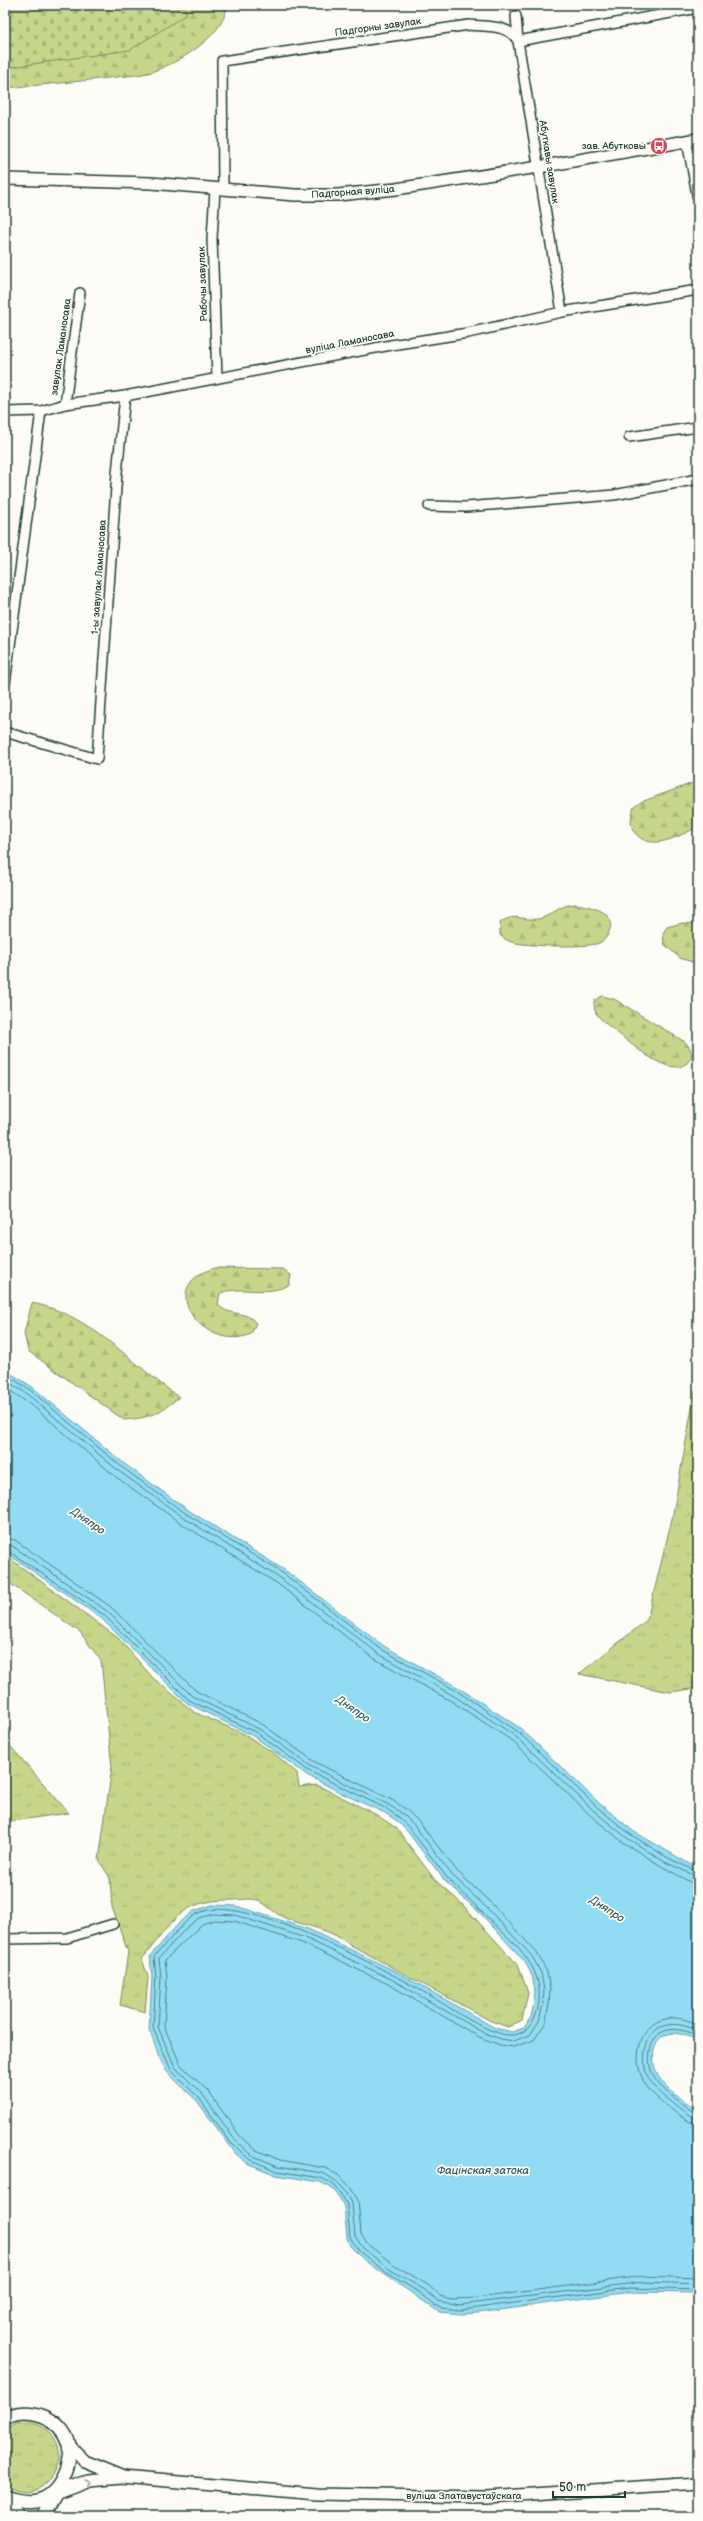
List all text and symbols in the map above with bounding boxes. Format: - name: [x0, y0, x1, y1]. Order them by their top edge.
- street label: Падгорны завулак: [334, 15, 423, 39]
- street label: Абуткавы завулак: [536, 118, 562, 205]
- bus stop icon: зав. Абутковы: [649, 136, 669, 156]
- place label: зав. Абутковы: [582, 140, 646, 152]
- street label: Падгорная вуліца: [311, 183, 395, 201]
- street label: Рабочы завулак: [196, 245, 210, 322]
- street label: завулак Ламаносава: [48, 298, 74, 396]
- street label: вуліца Ламаносава: [305, 327, 395, 356]
- street label: 1-ы завулак Ламаносава: [89, 519, 109, 635]
- water label: Дняпро: [68, 1504, 108, 1537]
- water label: Дняпро: [333, 1692, 373, 1725]
- water label: Дняпро: [587, 1893, 627, 1925]
- water label: Фацінская затока: [437, 2164, 530, 2177]
- scale bar: [553, 2473, 625, 2499]
- one-way arrow: [84, 2478, 91, 2487]
- text: 50 m: [559, 2480, 586, 2495]
- street label: вуліца Златавустаўскага: [406, 2490, 522, 2502]

